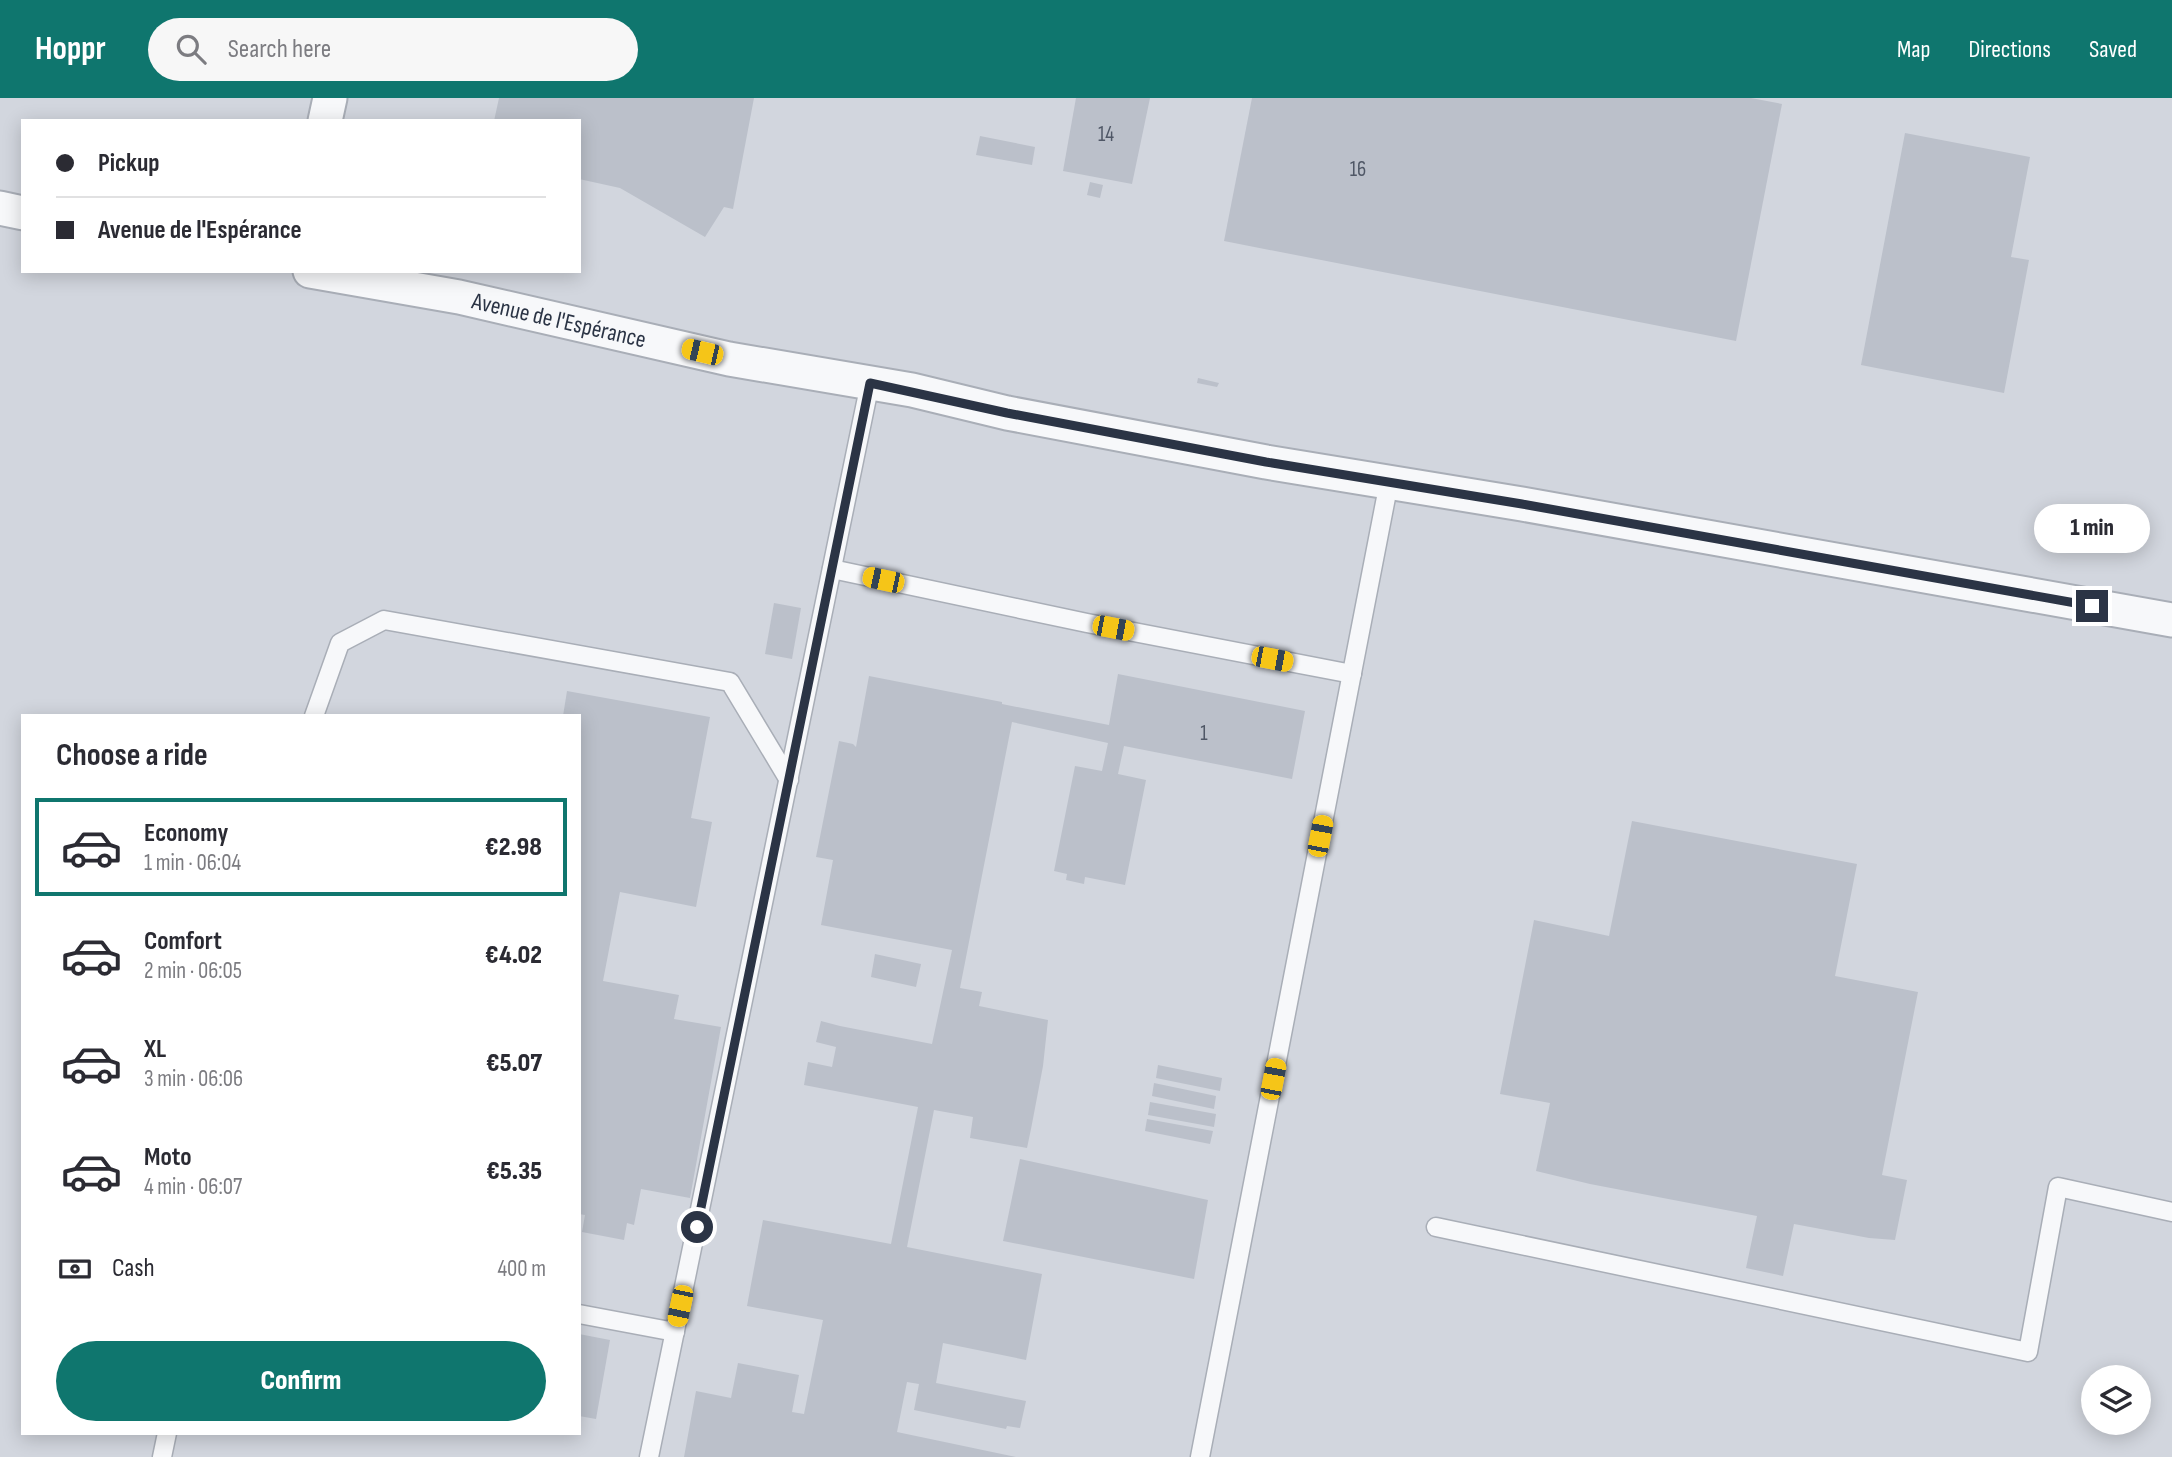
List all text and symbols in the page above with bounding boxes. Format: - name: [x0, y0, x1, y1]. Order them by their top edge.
- search box: [148, 18, 638, 81]
- text: Hoppr: [35, 29, 106, 69]
- icon: search: [172, 30, 210, 68]
- text: Search here: [228, 34, 331, 65]
- text: Map: [1897, 35, 1930, 64]
- text: Directions: [1968, 35, 2051, 64]
- text: Saved: [2089, 35, 2137, 64]
- house number: 14: [1098, 122, 1114, 147]
- text: Pickup: [98, 148, 160, 179]
- house number: 16: [1350, 157, 1366, 182]
- text: Avenue de l'Espérance: [98, 215, 302, 246]
- street label: Avenue de l'Espérance: [468, 286, 649, 354]
- car: [680, 337, 725, 367]
- callout: 1 min: [2034, 504, 2150, 554]
- text: 1 min: [2070, 514, 2114, 542]
- car: [861, 565, 906, 595]
- route end: [2076, 590, 2108, 622]
- car: [1091, 614, 1136, 642]
- car: [1250, 645, 1295, 673]
- house number: 1: [1200, 721, 1208, 746]
- text: Choose a ride: [56, 736, 208, 775]
- car: [1306, 813, 1335, 859]
- icon: car: [60, 816, 123, 879]
- text: Economy: [144, 818, 228, 849]
- text: €2.98: [485, 832, 542, 863]
- text: 1 min · 06:04: [144, 849, 241, 877]
- icon: car: [60, 924, 123, 987]
- text: Comfort: [144, 926, 222, 957]
- text: €4.02: [485, 940, 542, 971]
- text: 2 min · 06:05: [144, 957, 242, 985]
- icon: car: [60, 1032, 123, 1095]
- text: XL: [144, 1034, 166, 1065]
- text: €5.07: [486, 1048, 542, 1079]
- car: [1259, 1056, 1288, 1102]
- text: 3 min · 06:06: [144, 1065, 243, 1093]
- icon: car: [60, 1140, 123, 1203]
- text: Moto: [144, 1142, 192, 1173]
- text: €5.35: [486, 1156, 542, 1187]
- text: 4 min · 06:07: [144, 1173, 242, 1201]
- route start: [681, 1211, 713, 1243]
- icon: cash: [56, 1250, 94, 1288]
- text: Cash: [112, 1253, 155, 1284]
- text: 400 m: [497, 1255, 546, 1283]
- car: [666, 1283, 695, 1329]
- button: Confirm: [56, 1341, 546, 1421]
- map controls: [2081, 1365, 2151, 1435]
- button: layers: [2081, 1365, 2151, 1435]

